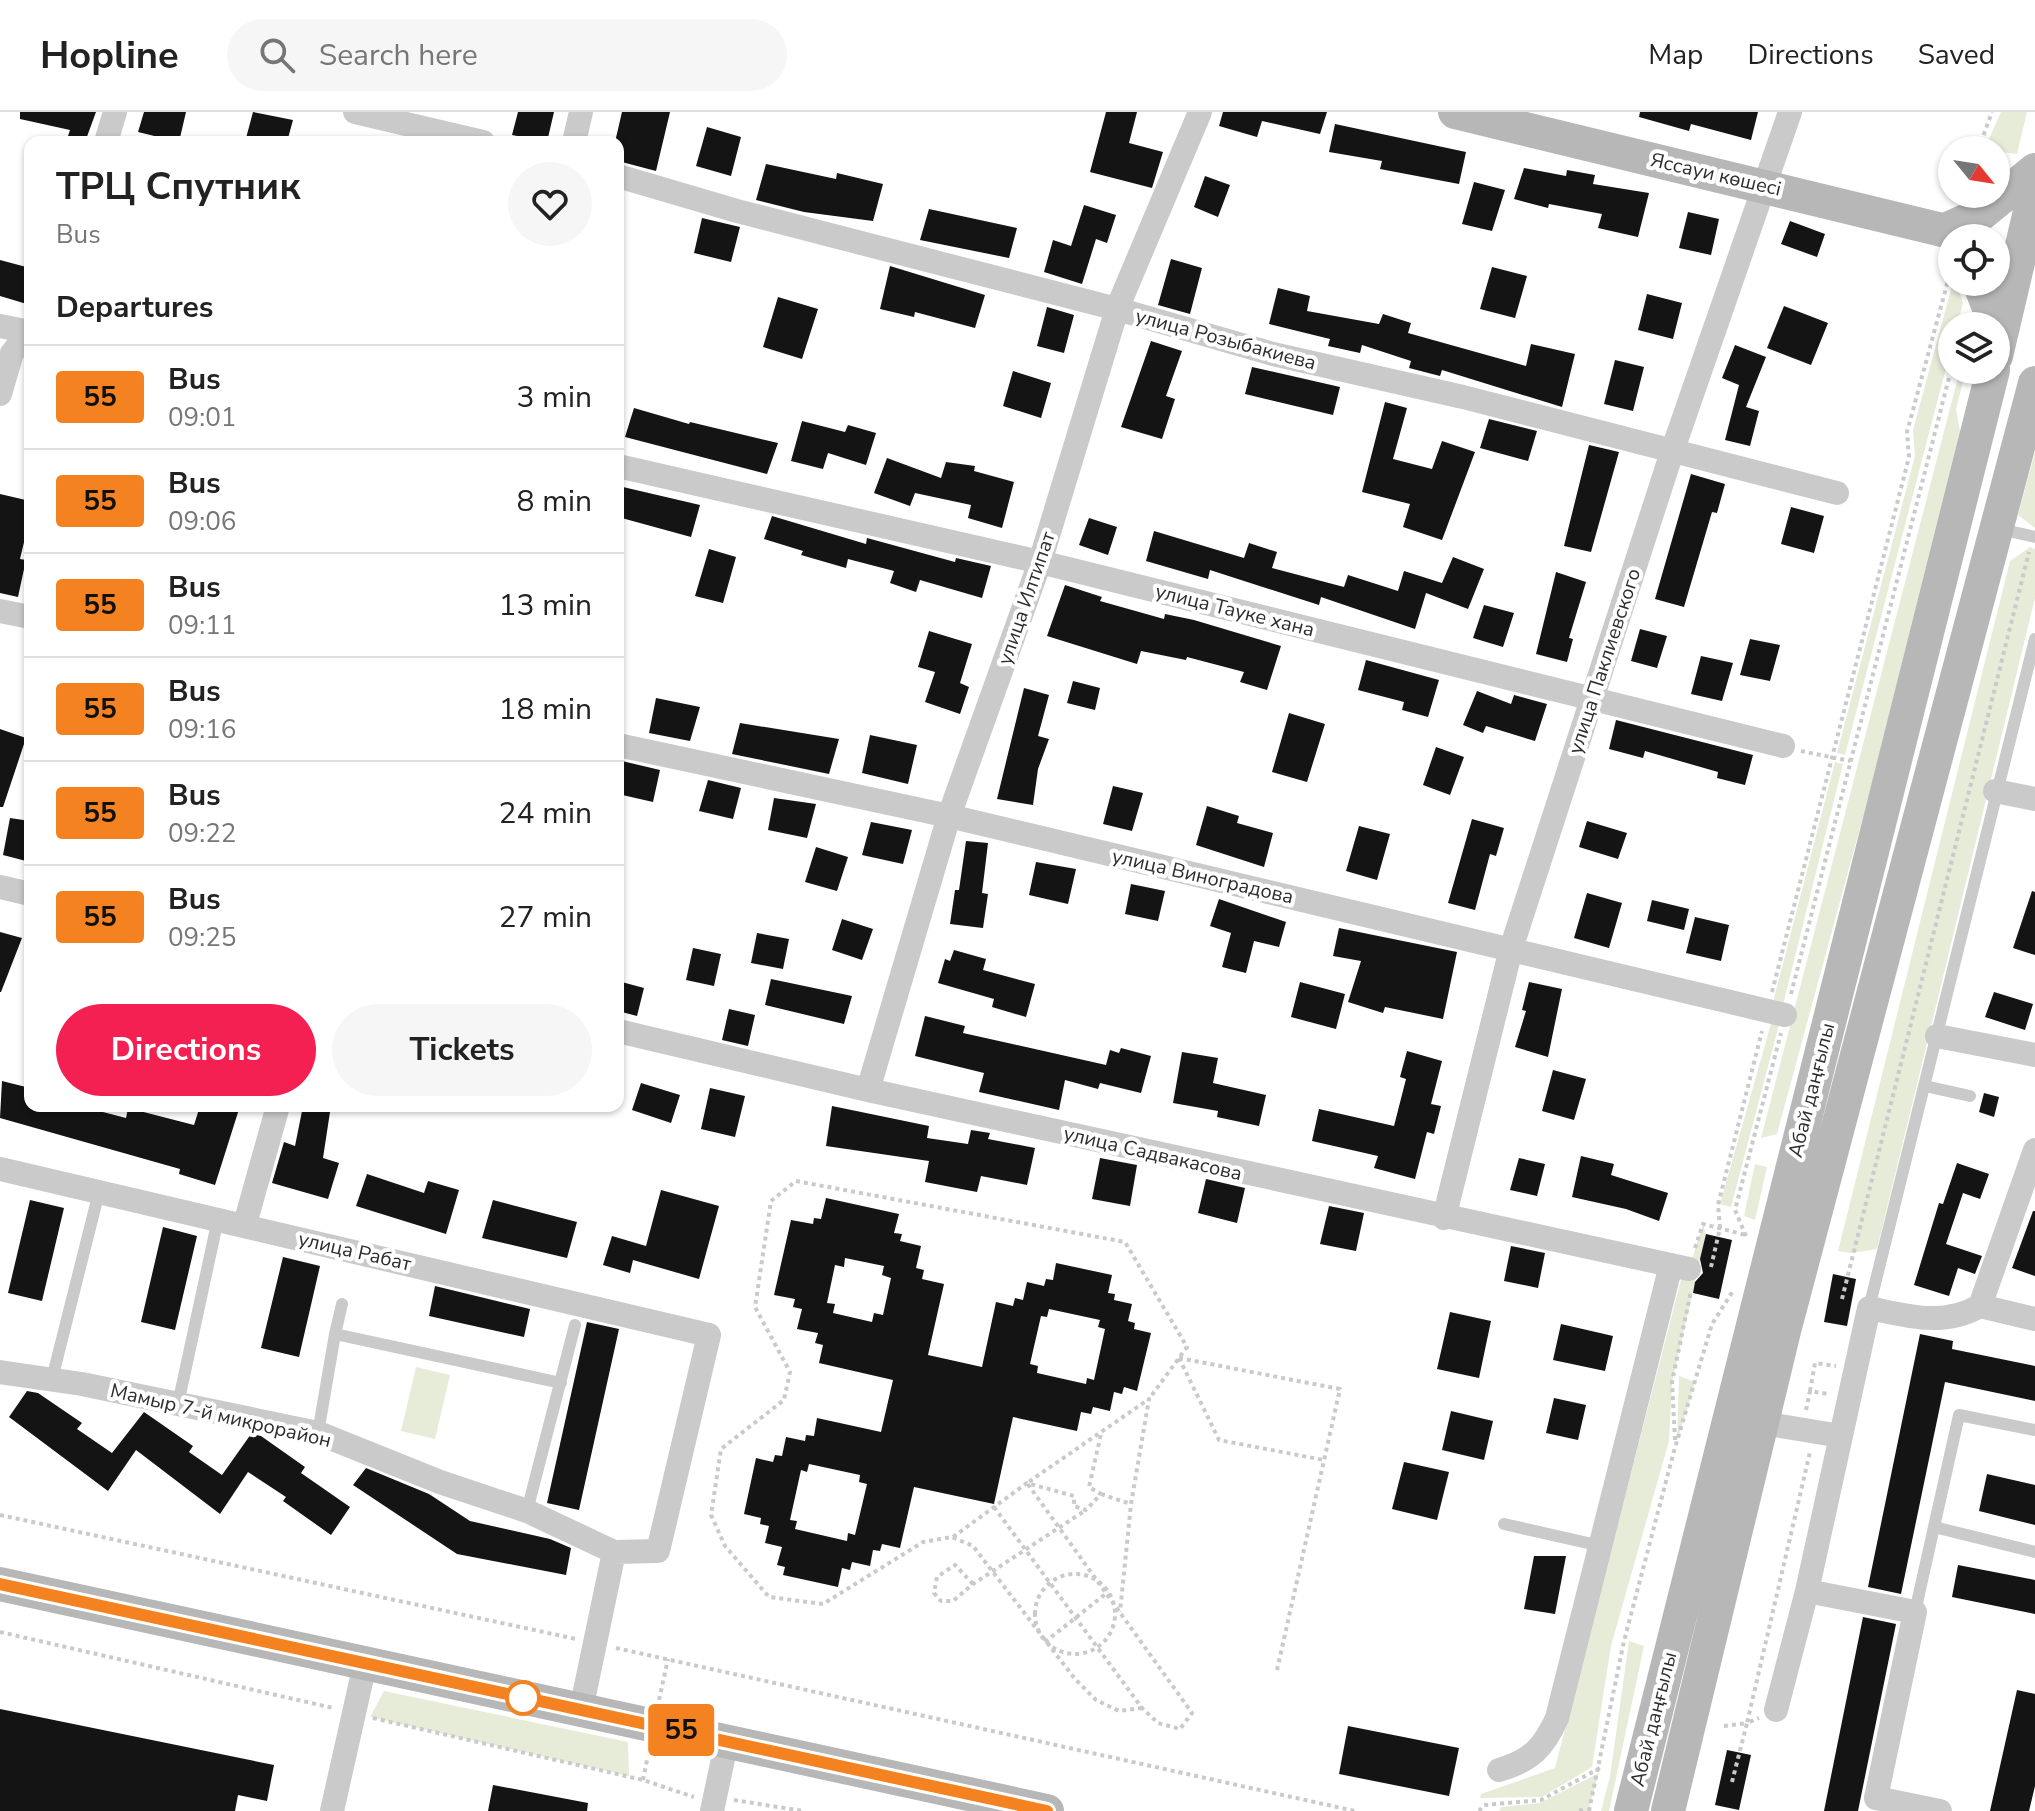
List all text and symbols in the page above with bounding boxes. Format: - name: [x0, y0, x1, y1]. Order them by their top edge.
- search box: [227, 19, 787, 91]
- text: Hopline: [40, 30, 179, 81]
- icon: search: [255, 33, 299, 77]
- text: Search here: [319, 35, 478, 76]
- text: Map: [1648, 36, 1703, 74]
- text: Directions: [1747, 36, 1874, 74]
- text: Saved: [1918, 36, 1995, 74]
- north arrow: [1938, 136, 2010, 208]
- map controls: [1938, 136, 2010, 384]
- street label: Яссауи көшесі: [1648, 146, 1784, 203]
- text: ТРЦ Спутник: [56, 161, 300, 212]
- button: heart: [508, 162, 592, 246]
- text: Bus: [56, 217, 101, 252]
- button: locate: [1938, 224, 2010, 296]
- text: Departures: [56, 287, 213, 328]
- street label: улица Розыбакиева: [1133, 302, 1319, 377]
- button: layers: [1938, 312, 2010, 384]
- text: Bus: [168, 359, 221, 400]
- text: 3 min: [517, 377, 592, 418]
- text: 55: [83, 378, 117, 416]
- text: 09:01: [168, 400, 236, 435]
- text: Bus: [168, 463, 221, 504]
- text: 8 min: [517, 481, 592, 522]
- text: 55: [83, 482, 117, 520]
- text: 09:06: [168, 504, 236, 539]
- street label: улица Илтипат: [991, 528, 1062, 668]
- street label: улица Паклиевского: [1562, 565, 1647, 757]
- text: Bus: [168, 567, 221, 608]
- street label: улица Тауке хана: [1152, 578, 1317, 643]
- text: 13 min: [499, 585, 592, 626]
- text: 55: [83, 586, 117, 624]
- text: 09:11: [168, 608, 236, 643]
- text: Bus: [168, 671, 221, 712]
- text: 18 min: [499, 689, 592, 730]
- text: 55: [83, 690, 117, 728]
- text: 09:16: [168, 712, 236, 747]
- text: Bus: [168, 775, 221, 816]
- text: 24 min: [499, 793, 592, 834]
- text: 55: [83, 794, 117, 832]
- text: 09:22: [168, 816, 236, 851]
- street label: улица Виноградова: [1110, 842, 1296, 910]
- text: Bus: [168, 879, 221, 920]
- text: 27 min: [499, 897, 592, 938]
- text: 55: [83, 898, 117, 936]
- text: 09:25: [168, 920, 236, 955]
- button: Directions: [56, 1004, 316, 1096]
- button: Tickets: [332, 1004, 592, 1096]
- street label: Абай даңғылы: [1782, 1020, 1841, 1160]
- street label: улица Садвакасова: [1061, 1120, 1245, 1187]
- street label: улица Рабат: [296, 1225, 414, 1278]
- street label: Мамыр 7-й микрорайон: [108, 1377, 334, 1454]
- street label: Абай даңғылы: [1624, 1649, 1683, 1789]
- unlabelled marker: [506, 1681, 540, 1715]
- line badge: 55: [645, 1704, 717, 1756]
- text: 55: [664, 1711, 698, 1749]

